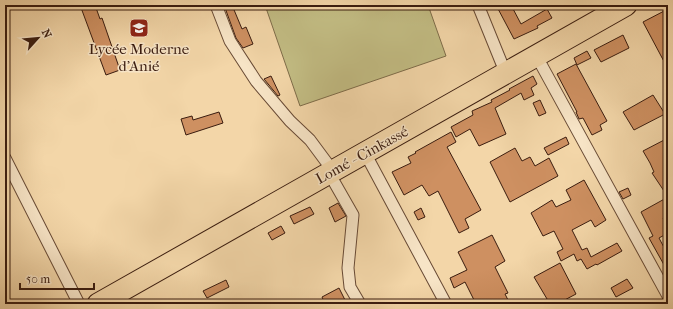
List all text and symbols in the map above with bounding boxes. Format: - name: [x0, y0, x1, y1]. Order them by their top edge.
- school or university icon: Lycée Moderne d'Anié: [128, 17, 150, 39]
- north arrow: [18, 18, 58, 58]
- text: N: [39, 27, 54, 41]
- place label: Lycée Moderne d'Anié: [89, 40, 190, 75]
- street label: Lomé - Cinkassé: [313, 122, 412, 188]
- scale bar: [20, 265, 94, 291]
- text: 50 m: [26, 272, 50, 286]

